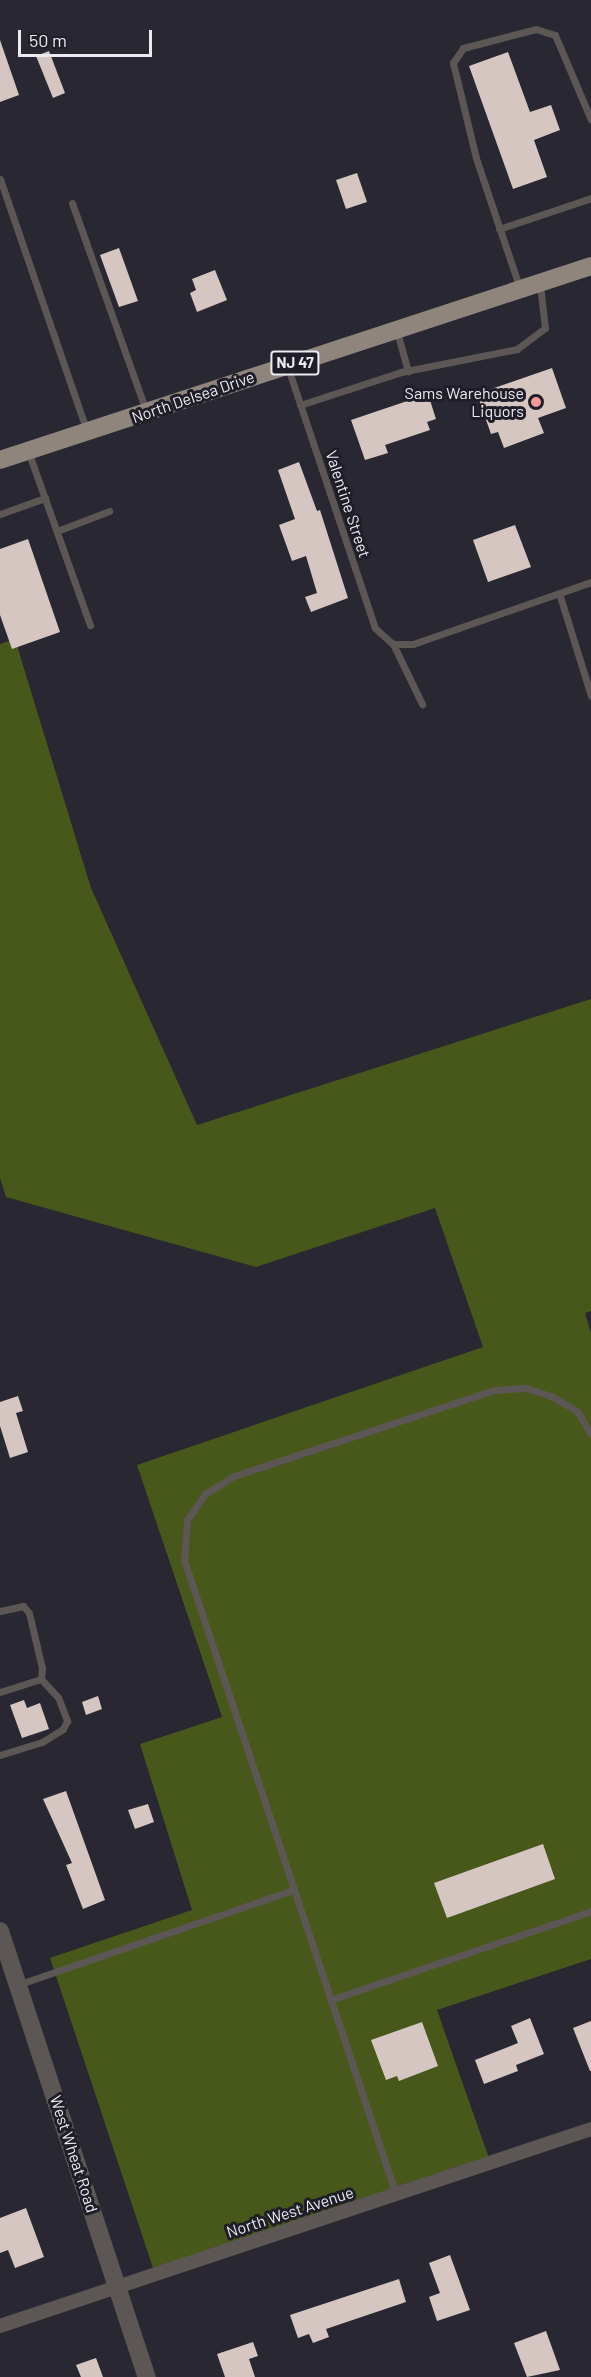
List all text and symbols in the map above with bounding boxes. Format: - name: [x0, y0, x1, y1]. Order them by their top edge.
- scale bar: [21, 18, 154, 56]
- text: 50 m: [29, 29, 67, 51]
- road number: NJ 47: [270, 351, 320, 375]
- street label: North Delsea Drive: [129, 367, 257, 427]
- place label: Sams Warehouse Liquors: [405, 383, 524, 421]
- marker: Sams Warehouse Liquors: [529, 395, 543, 409]
- street label: Valentine Street: [322, 448, 374, 560]
- street label: West Wheat Road: [46, 2093, 102, 2215]
- street label: North West Avenue: [224, 2182, 356, 2242]

